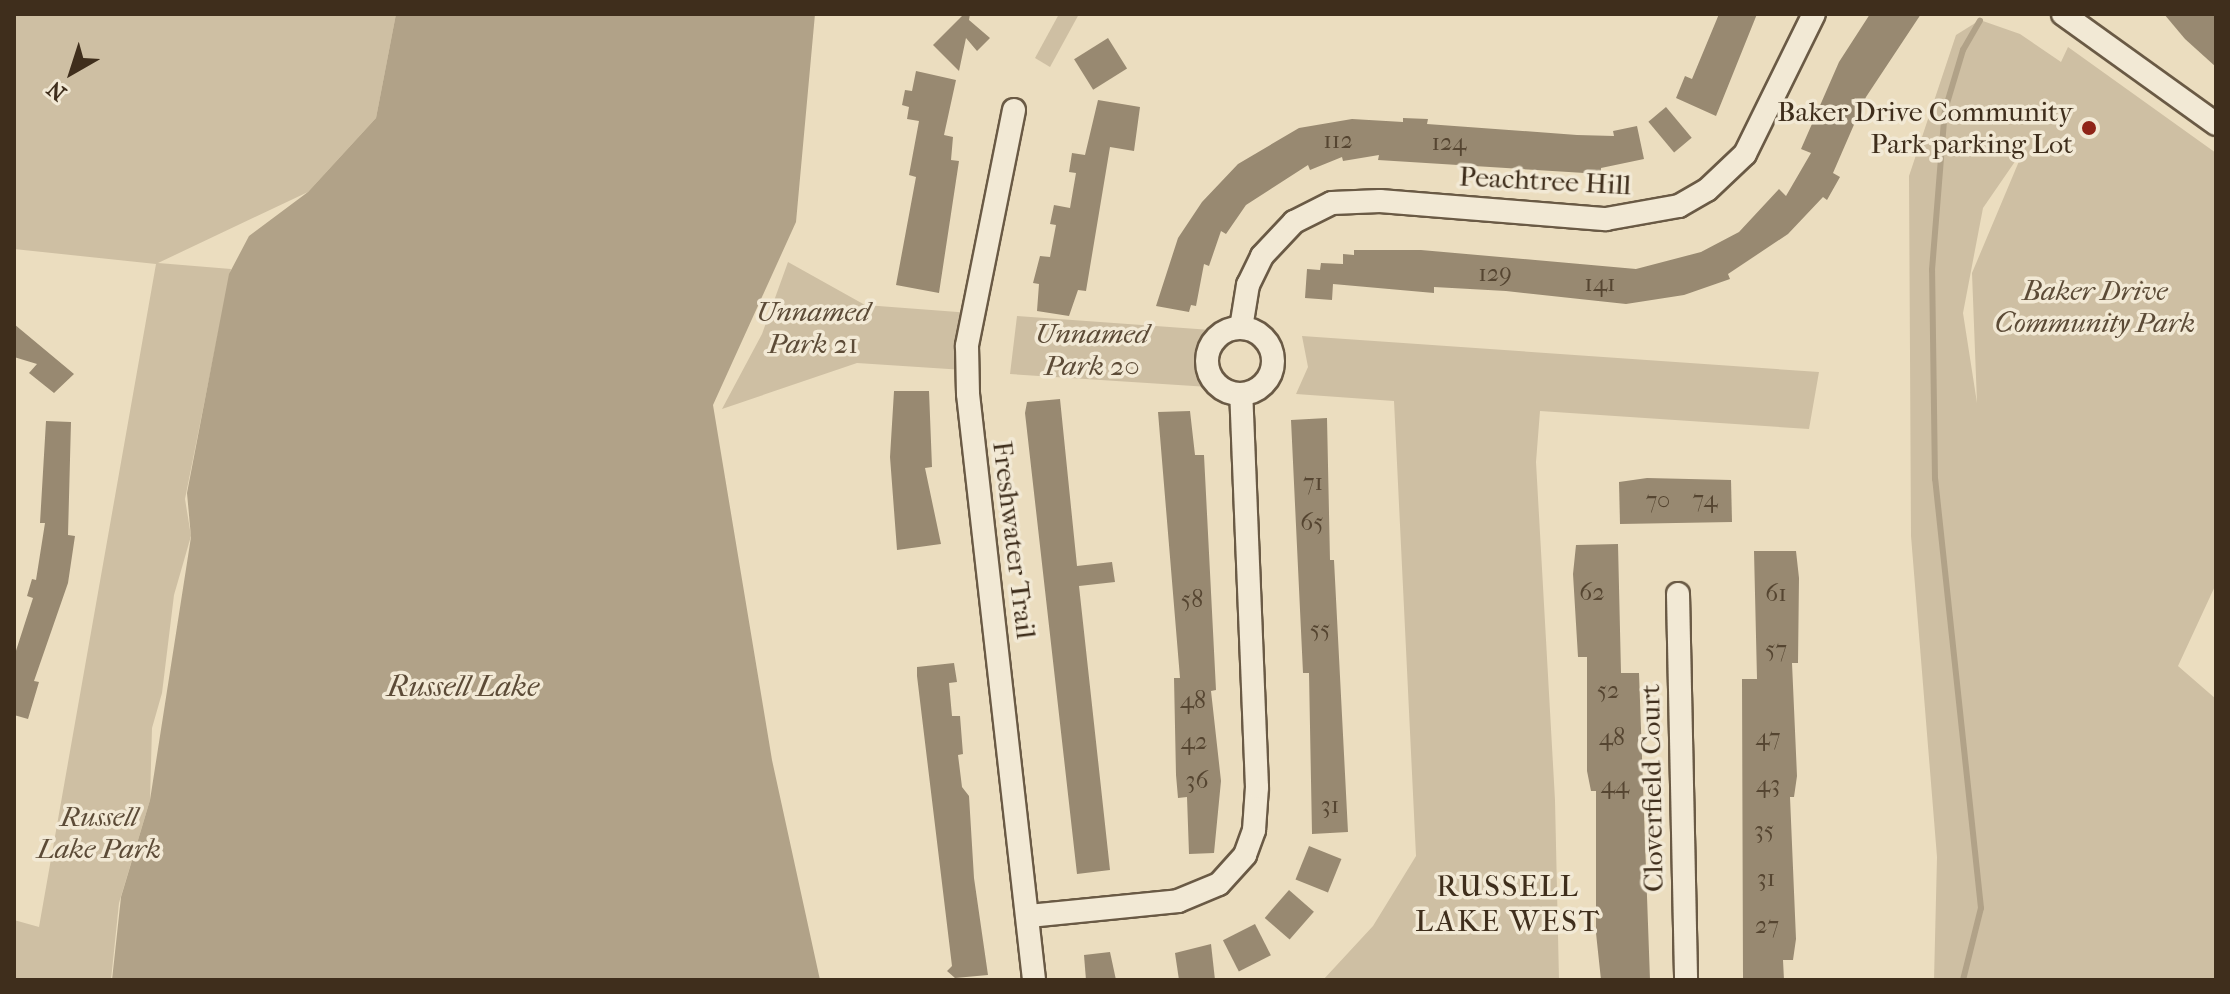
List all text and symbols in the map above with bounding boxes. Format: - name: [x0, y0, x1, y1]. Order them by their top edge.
- north arrow: [32, 32, 112, 112]
- text: N: [42, 75, 72, 106]
- place label: Baker Drive Community Park parking Lot: [1777, 95, 2073, 161]
- marker: Baker Drive Community Park parking Lot: [2080, 119, 2098, 137]
- house number: 112: [1323, 127, 1353, 155]
- house number: 124: [1431, 129, 1467, 157]
- street label: Peachtree Hill: [1458, 160, 1632, 202]
- house number: 129: [1478, 260, 1512, 288]
- house number: 141: [1584, 270, 1616, 298]
- park label: Baker Drive Community Park: [1995, 274, 2195, 340]
- park label: Unnamed Park 21: [756, 295, 870, 361]
- park label: Unnamed Park 20: [1035, 317, 1149, 383]
- street label: Freshwater Trail: [985, 439, 1043, 641]
- house number: 71: [1303, 469, 1323, 497]
- house number: 74: [1692, 486, 1718, 514]
- house number: 70: [1646, 487, 1670, 515]
- house number: 65: [1300, 509, 1324, 537]
- house number: 62: [1579, 579, 1605, 607]
- house number: 61: [1765, 580, 1787, 608]
- house number: 58: [1181, 586, 1203, 614]
- house number: 55: [1310, 616, 1330, 644]
- house number: 57: [1765, 636, 1787, 664]
- water label: Russell Lake: [387, 669, 539, 705]
- house number: 52: [1597, 677, 1619, 705]
- street label: Cloverfield Court: [1633, 684, 1671, 892]
- house number: 48: [1180, 687, 1206, 715]
- house number: 48: [1599, 724, 1625, 752]
- house number: 47: [1755, 724, 1781, 752]
- house number: 42: [1181, 728, 1207, 756]
- house number: 36: [1186, 767, 1208, 795]
- house number: 43: [1756, 771, 1780, 799]
- house number: 44: [1601, 772, 1629, 800]
- house number: 31: [1321, 792, 1339, 820]
- park label: Russell Lake Park: [37, 800, 161, 866]
- house number: 35: [1754, 817, 1774, 845]
- house number: 31: [1757, 865, 1775, 893]
- district label: RUSSELL LAKE WEST: [1415, 869, 1601, 940]
- house number: 27: [1755, 912, 1779, 940]

